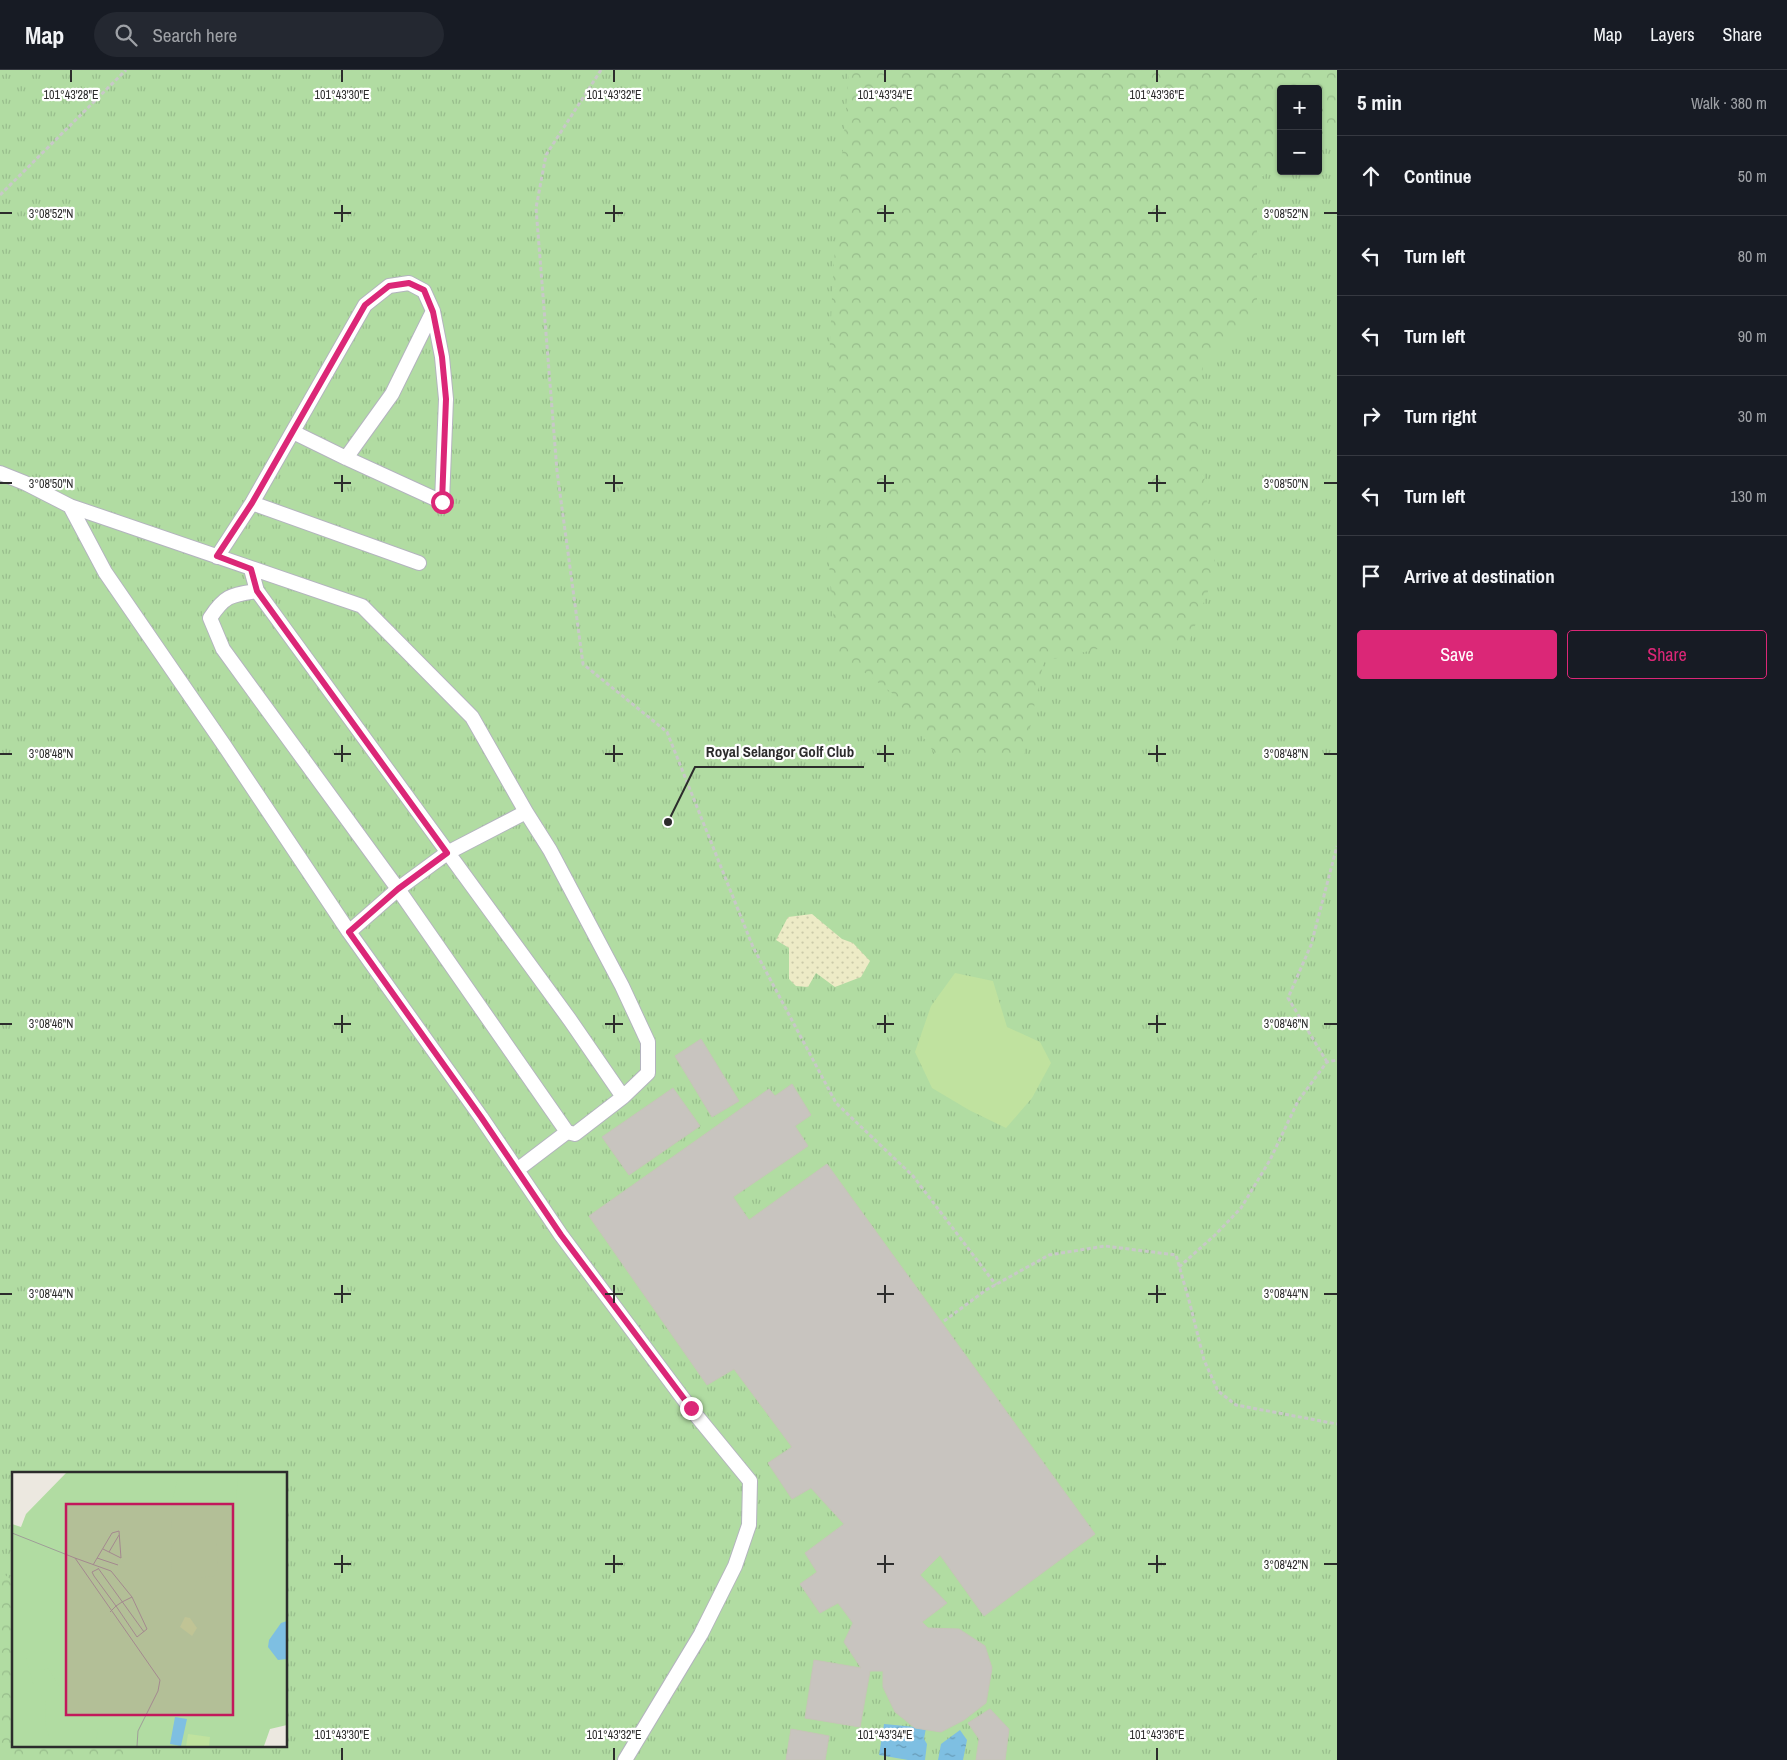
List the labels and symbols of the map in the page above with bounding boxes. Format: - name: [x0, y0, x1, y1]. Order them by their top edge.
- text: 101°43'28"E: [43, 87, 99, 103]
- text: 101°43'30"E: [314, 87, 370, 103]
- text: 101°43'32"E: [586, 87, 642, 103]
- text: 101°43'34"E: [857, 87, 913, 103]
- text: 101°43'36"E: [1129, 87, 1185, 103]
- text: 3°08'52"N: [29, 206, 73, 222]
- text: 3°08'52"N: [1264, 206, 1308, 222]
- text: 3°08'50"N: [29, 476, 73, 492]
- text: 3°08'50"N: [1264, 476, 1308, 492]
- route start: [431, 491, 454, 514]
- callout: Royal Selangor Golf Club: [695, 737, 864, 767]
- text: Royal Selangor Golf Club: [706, 741, 854, 762]
- text: 3°08'48"N: [29, 746, 73, 762]
- text: 3°08'48"N: [1264, 746, 1308, 762]
- text: 3°08'46"N: [29, 1016, 73, 1032]
- text: 3°08'46"N: [1264, 1016, 1308, 1032]
- text: 3°08'44"N: [29, 1286, 73, 1302]
- text: 3°08'44"N: [1264, 1286, 1308, 1302]
- route end: [680, 1397, 703, 1420]
- inset map: [12, 1472, 288, 1748]
- text: 3°08'42"N: [1264, 1557, 1308, 1573]
- text: 101°43'30"E: [314, 1727, 370, 1743]
- text: 101°43'32"E: [586, 1727, 642, 1743]
- text: 101°43'34"E: [857, 1727, 913, 1743]
- text: 101°43'36"E: [1129, 1727, 1185, 1743]

